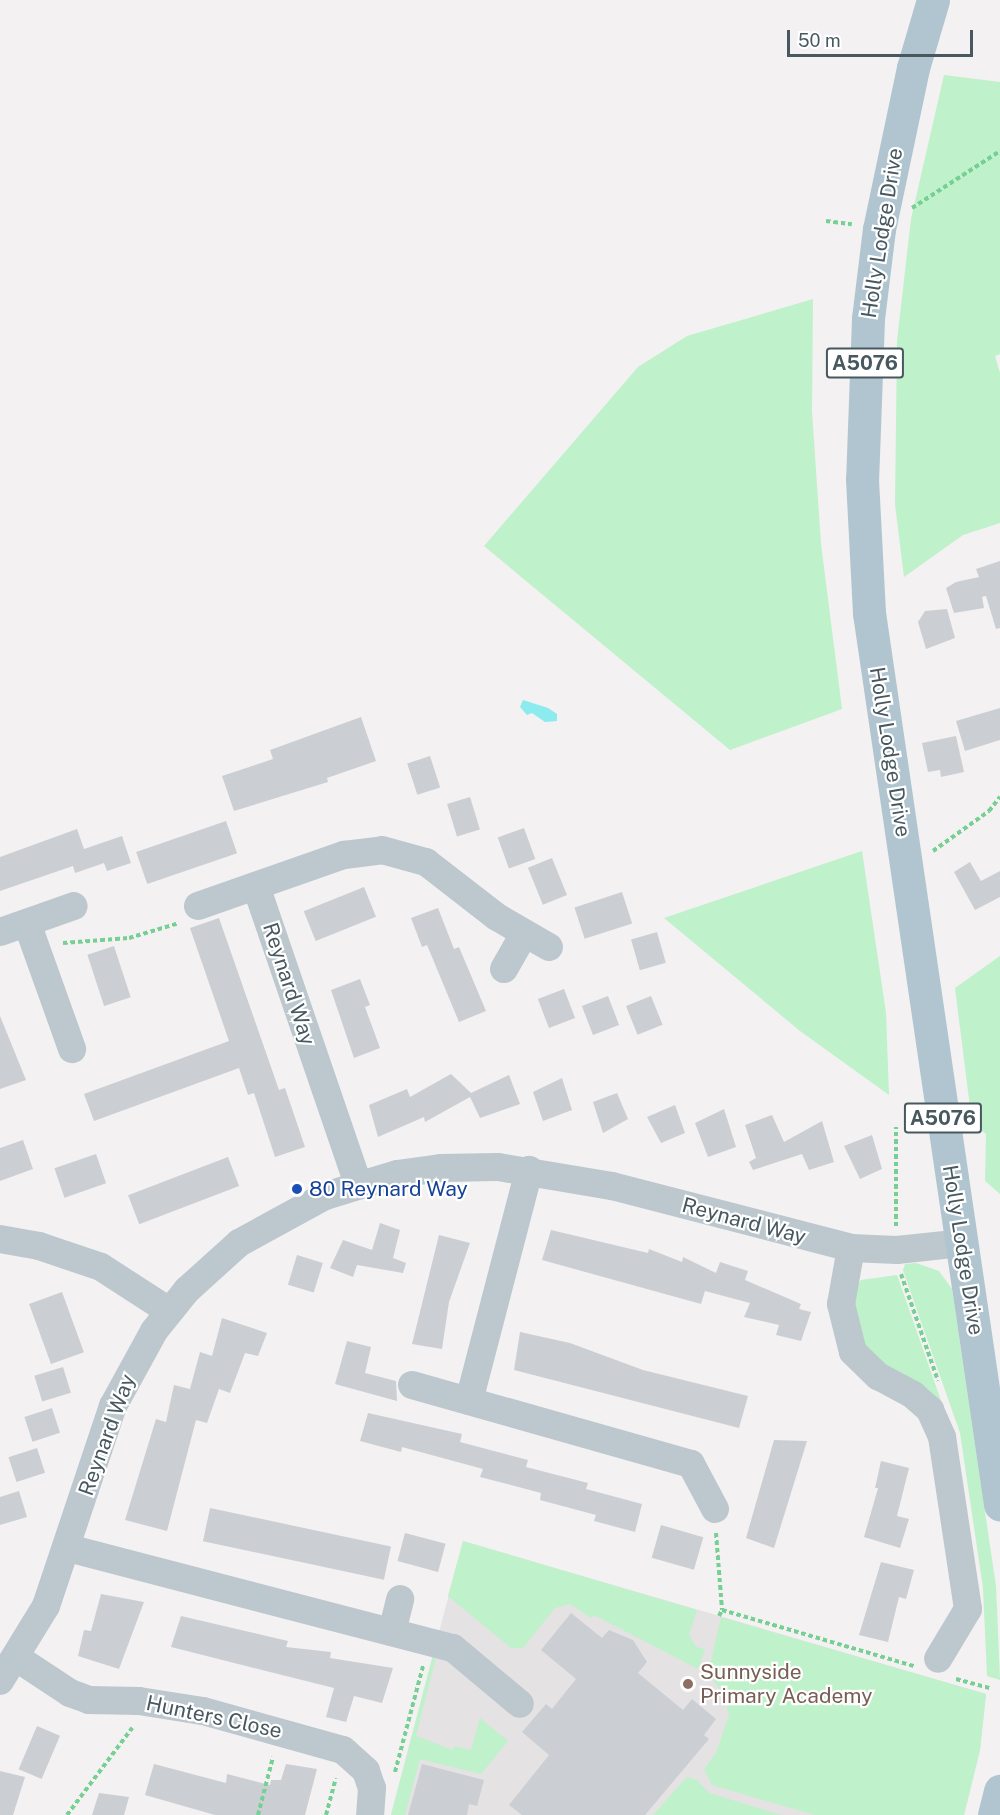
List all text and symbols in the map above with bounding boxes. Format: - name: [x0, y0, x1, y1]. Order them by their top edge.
- scale bar: [790, 18, 976, 56]
- text: 50 m: [798, 30, 841, 51]
- street label: Holly Lodge Drive: [856, 146, 908, 320]
- road number: A5076: [824, 346, 906, 380]
- street label: Holly Lodge Drive: [864, 665, 916, 839]
- street label: Reynard Way: [257, 919, 321, 1049]
- road number: A5076: [902, 1101, 984, 1135]
- street label: Holly Lodge Drive: [937, 1163, 989, 1337]
- place label: 80 Reynard Way: [309, 1176, 468, 1202]
- marker: 80 Reynard Way: [290, 1182, 304, 1196]
- street label: Reynard Way: [679, 1192, 809, 1250]
- street label: Reynard Way: [73, 1371, 141, 1499]
- place label: Sunnyside Primary Academy: [700, 1659, 872, 1709]
- marker: Sunnyside Primary Academy: [681, 1677, 695, 1691]
- street label: Hunters Close: [144, 1690, 284, 1744]

